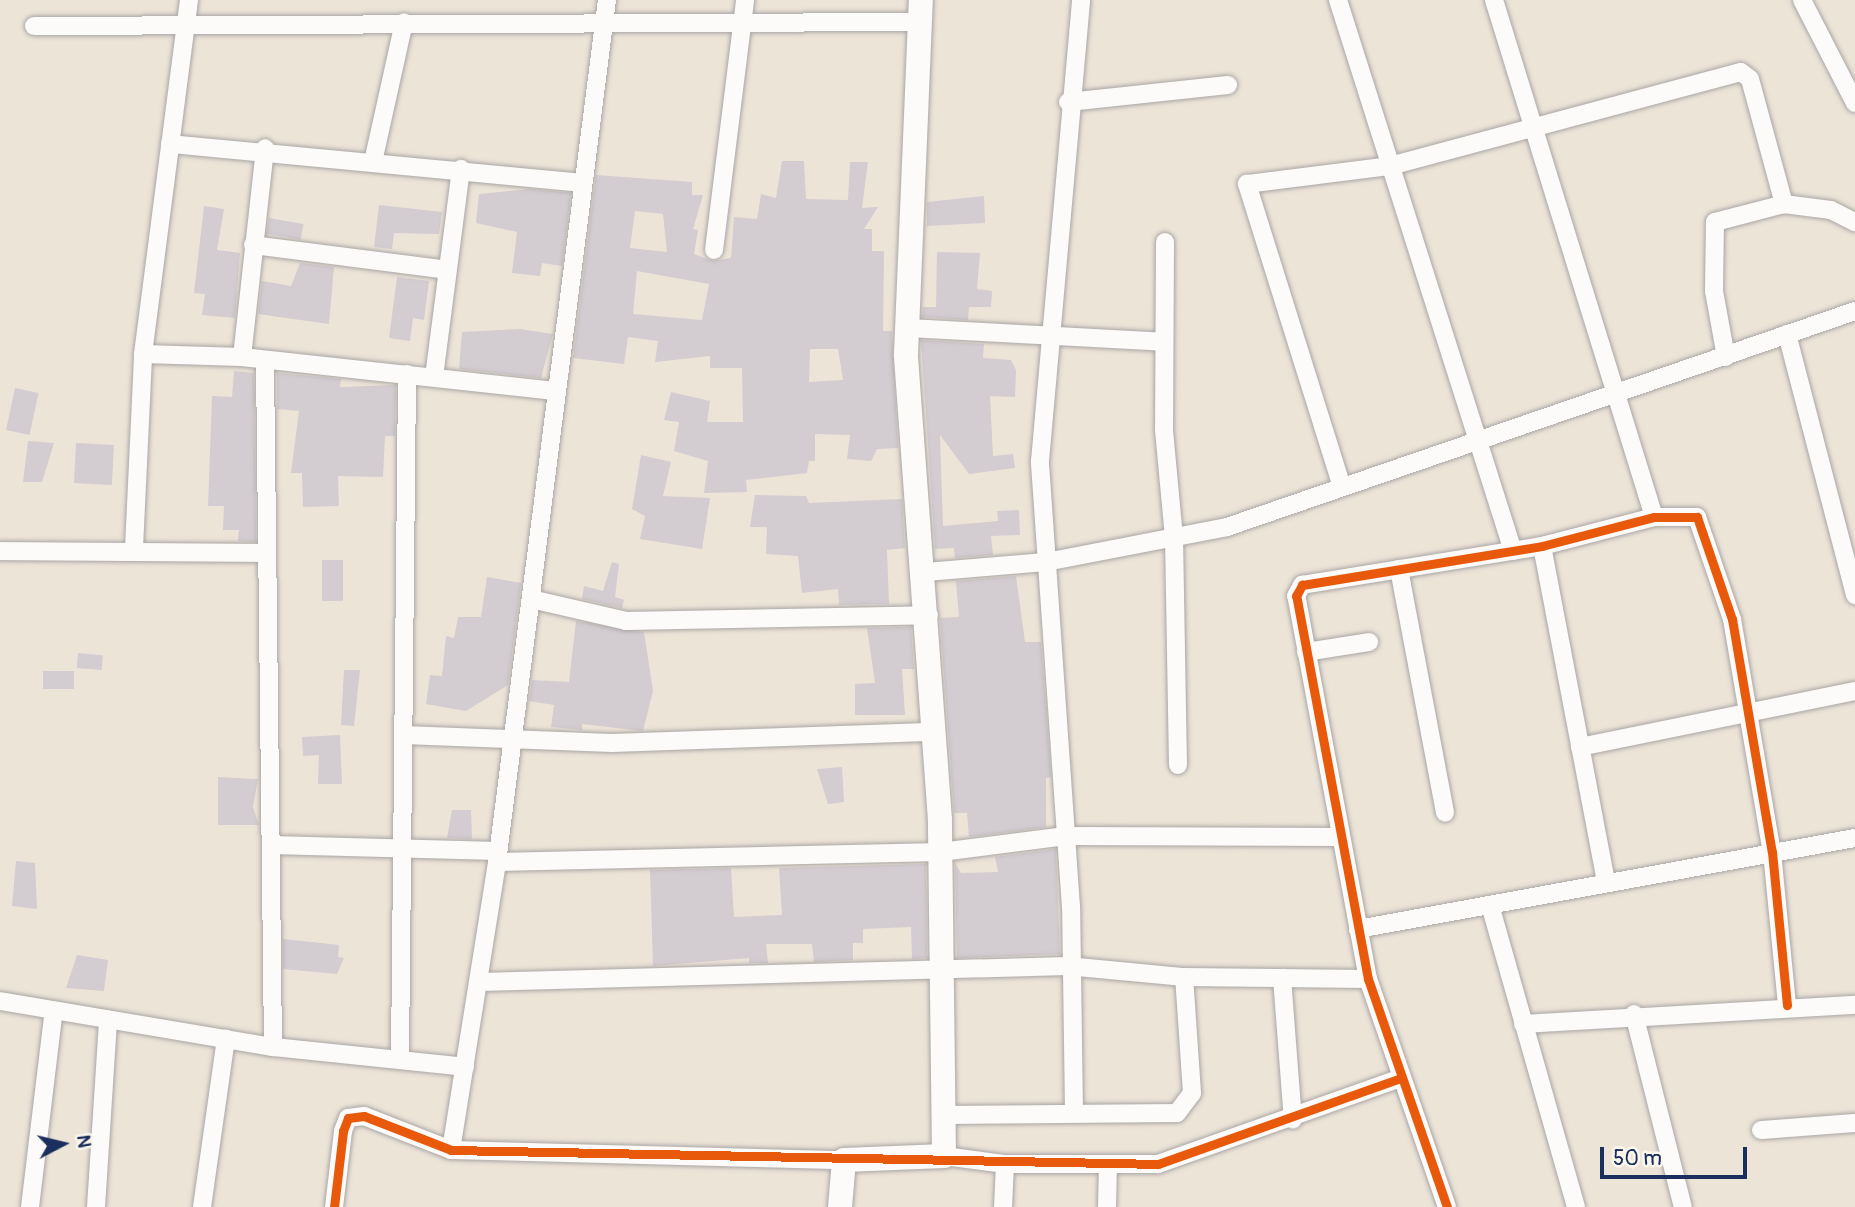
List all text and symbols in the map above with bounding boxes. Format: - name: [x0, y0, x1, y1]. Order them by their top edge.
- north arrow: [28, 1109, 98, 1179]
- text: N: [71, 1134, 97, 1149]
- scale bar: [1603, 1134, 1750, 1178]
- text: 50 m: [1613, 1145, 1662, 1172]

